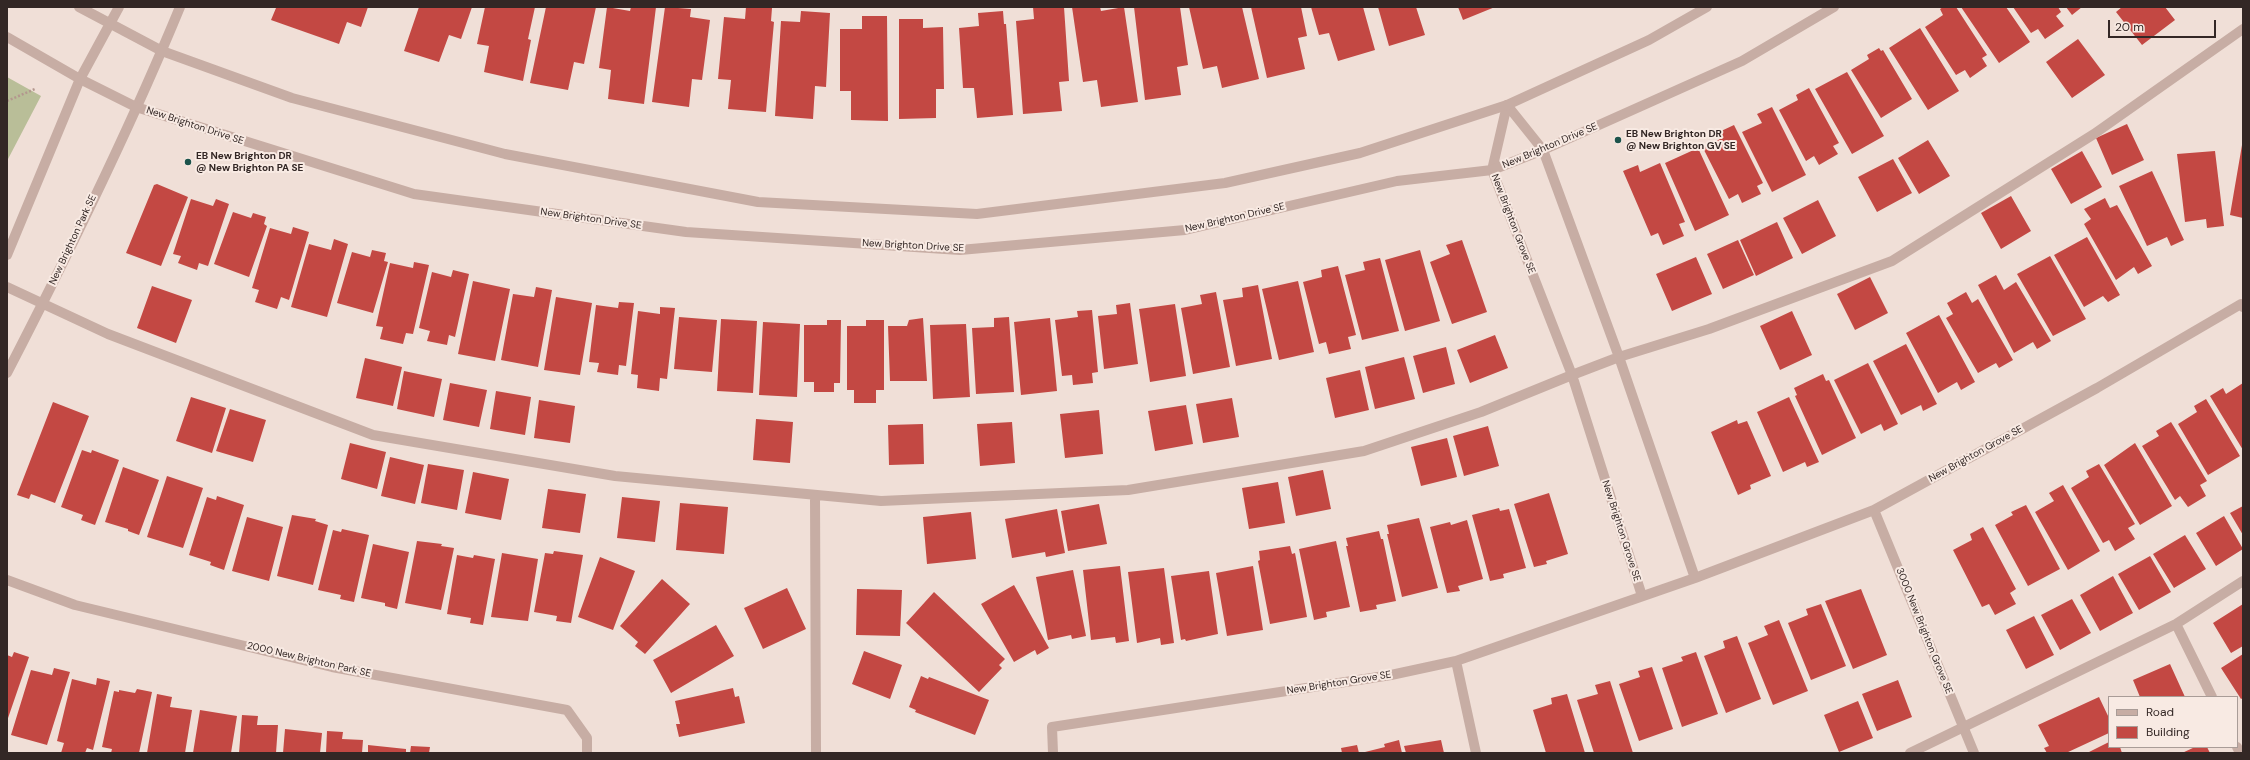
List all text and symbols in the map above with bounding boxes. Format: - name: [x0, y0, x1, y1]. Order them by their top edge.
- scale bar: [2110, 12, 2218, 38]
- text: 20 m: [2115, 19, 2144, 35]
- street label: New Brighton Drive SE: [145, 105, 245, 147]
- street label: New Brighton Drive SE: [1501, 121, 1599, 171]
- place label: EB New Brighton DR @ New Brighton GV SE: [1626, 128, 1736, 152]
- marker: EB New Brighton DR @ New Brighton GV SE: [1613, 135, 1623, 145]
- place label: EB New Brighton DR @ New Brighton PA SE: [196, 150, 303, 174]
- marker: EB New Brighton DR @ New Brighton PA SE: [183, 157, 193, 167]
- street label: New Brighton Grove SE: [1488, 172, 1538, 276]
- street label: New Brighton Park SE: [47, 193, 99, 287]
- street label: New Brighton Drive SE: [1184, 201, 1286, 235]
- street label: New Brighton Drive SE: [540, 206, 642, 232]
- street label: New Brighton Drive SE: [862, 237, 964, 255]
- street label: New Brighton Grove SE: [1927, 423, 2025, 485]
- street label: New Brighton Grove SE: [1599, 479, 1643, 583]
- street label: 3000 New Brighton Grove SE: [1893, 566, 1955, 696]
- street label: 2000 New Brighton Park SE: [246, 640, 372, 680]
- street label: New Brighton Grove SE: [1286, 669, 1392, 697]
- legend: [2108, 696, 2238, 748]
- text: Road: [2146, 704, 2174, 720]
- text: Building: [2146, 724, 2190, 740]

